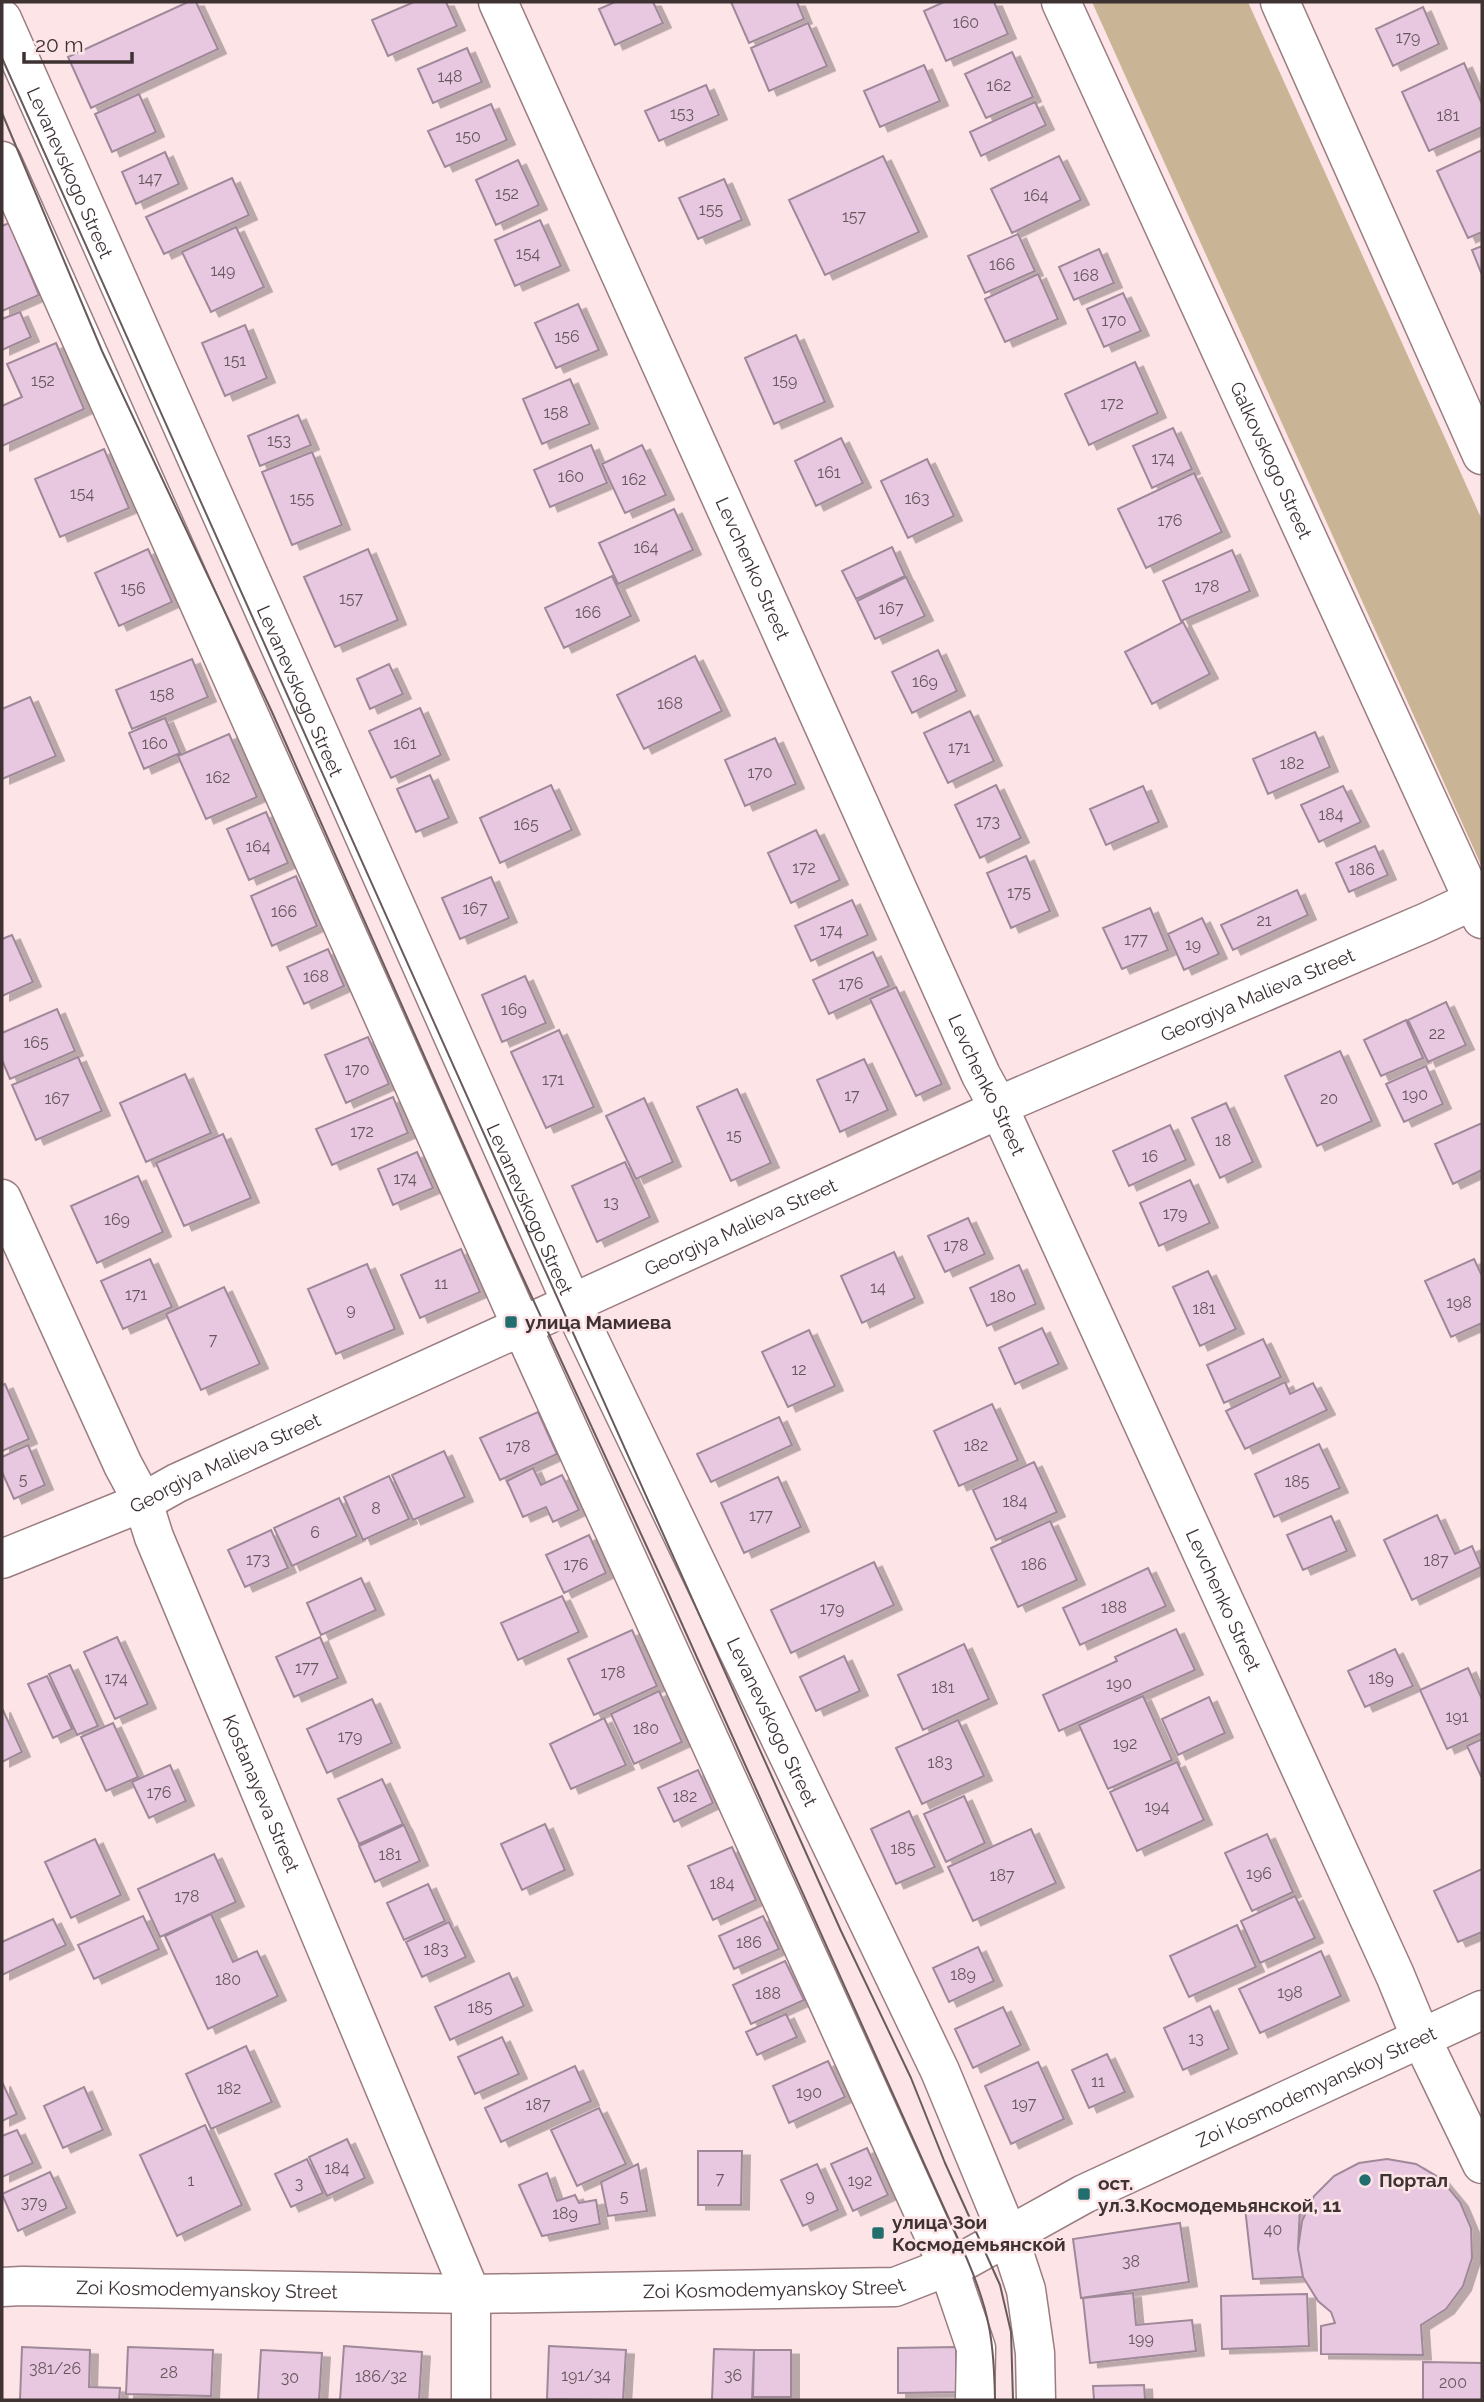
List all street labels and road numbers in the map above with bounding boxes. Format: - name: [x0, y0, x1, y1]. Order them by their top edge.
- street label: Levanevskogo Street: [23, 84, 118, 262]
- street label: Galkovskogo Street: [1226, 378, 1317, 543]
- street label: Levchenko Street: [711, 494, 795, 643]
- street label: Levanevskogo Street: [253, 602, 348, 780]
- street label: Georgiya Malieva Street: [1157, 943, 1358, 1046]
- street label: Levchenko Street: [944, 1011, 1030, 1159]
- street label: Levanevskogo Street: [482, 1120, 578, 1299]
- street label: Georgiya Malieva Street: [641, 1173, 841, 1280]
- street label: Georgiya Malieva Street: [126, 1408, 324, 1517]
- street label: Levchenko Street: [1182, 1525, 1266, 1675]
- street label: Levanevskogo Street: [723, 1634, 823, 1810]
- street label: Kostanayeva Street: [219, 1711, 304, 1876]
- street label: Zoi Kosmodemyanskoy Street: [1193, 2022, 1440, 2152]
- street label: Zoi Kosmodemyanskoy Street: [643, 2273, 909, 2302]
- street label: Zoi Kosmodemyanskoy Street: [76, 2276, 339, 2303]

